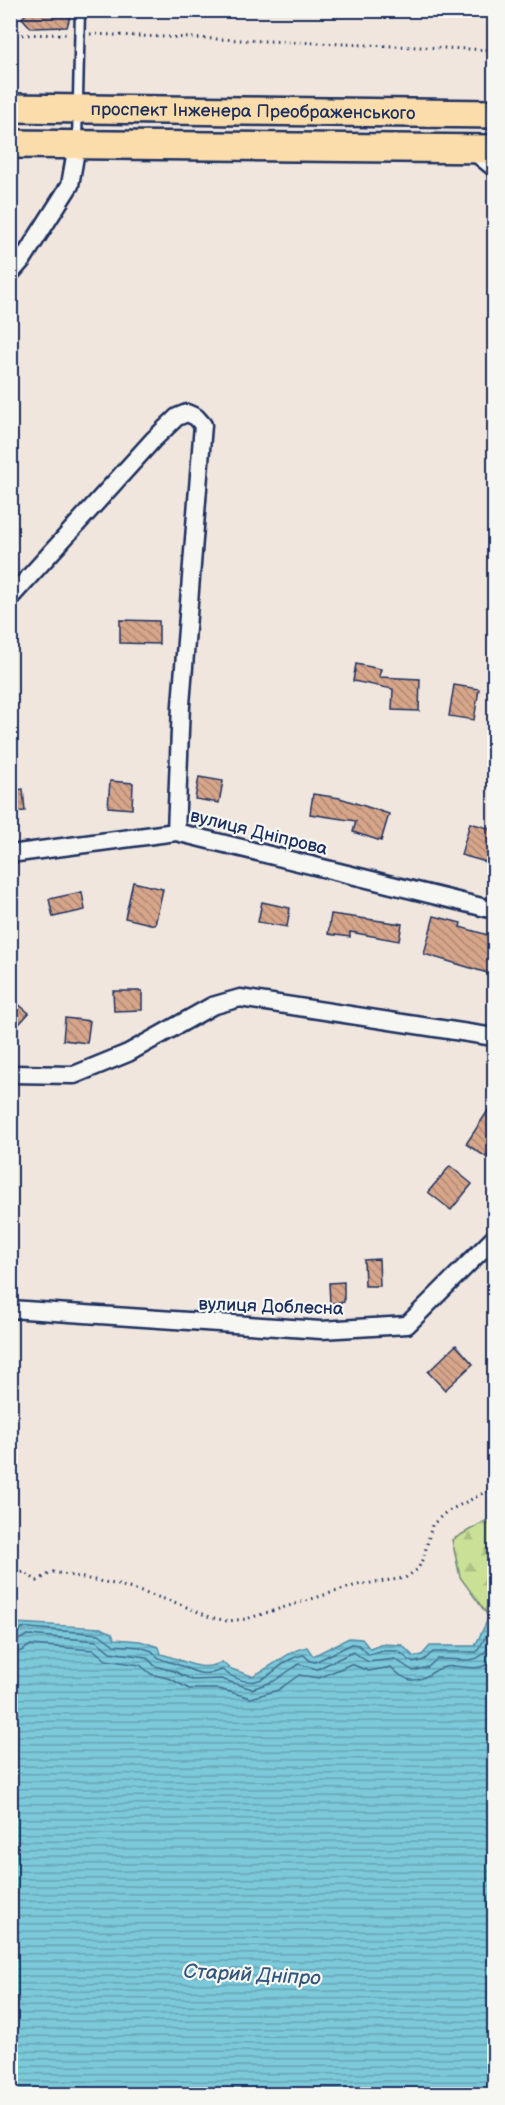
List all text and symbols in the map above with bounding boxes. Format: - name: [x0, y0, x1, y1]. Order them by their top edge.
- street label: проспект Інженера Преображенського: [90, 99, 416, 124]
- street label: вулиця Дніпрова: [188, 805, 330, 860]
- street label: вулиця Доблесна: [198, 1293, 344, 1320]
- water label: Старий Дніпро: [183, 1959, 322, 1991]

